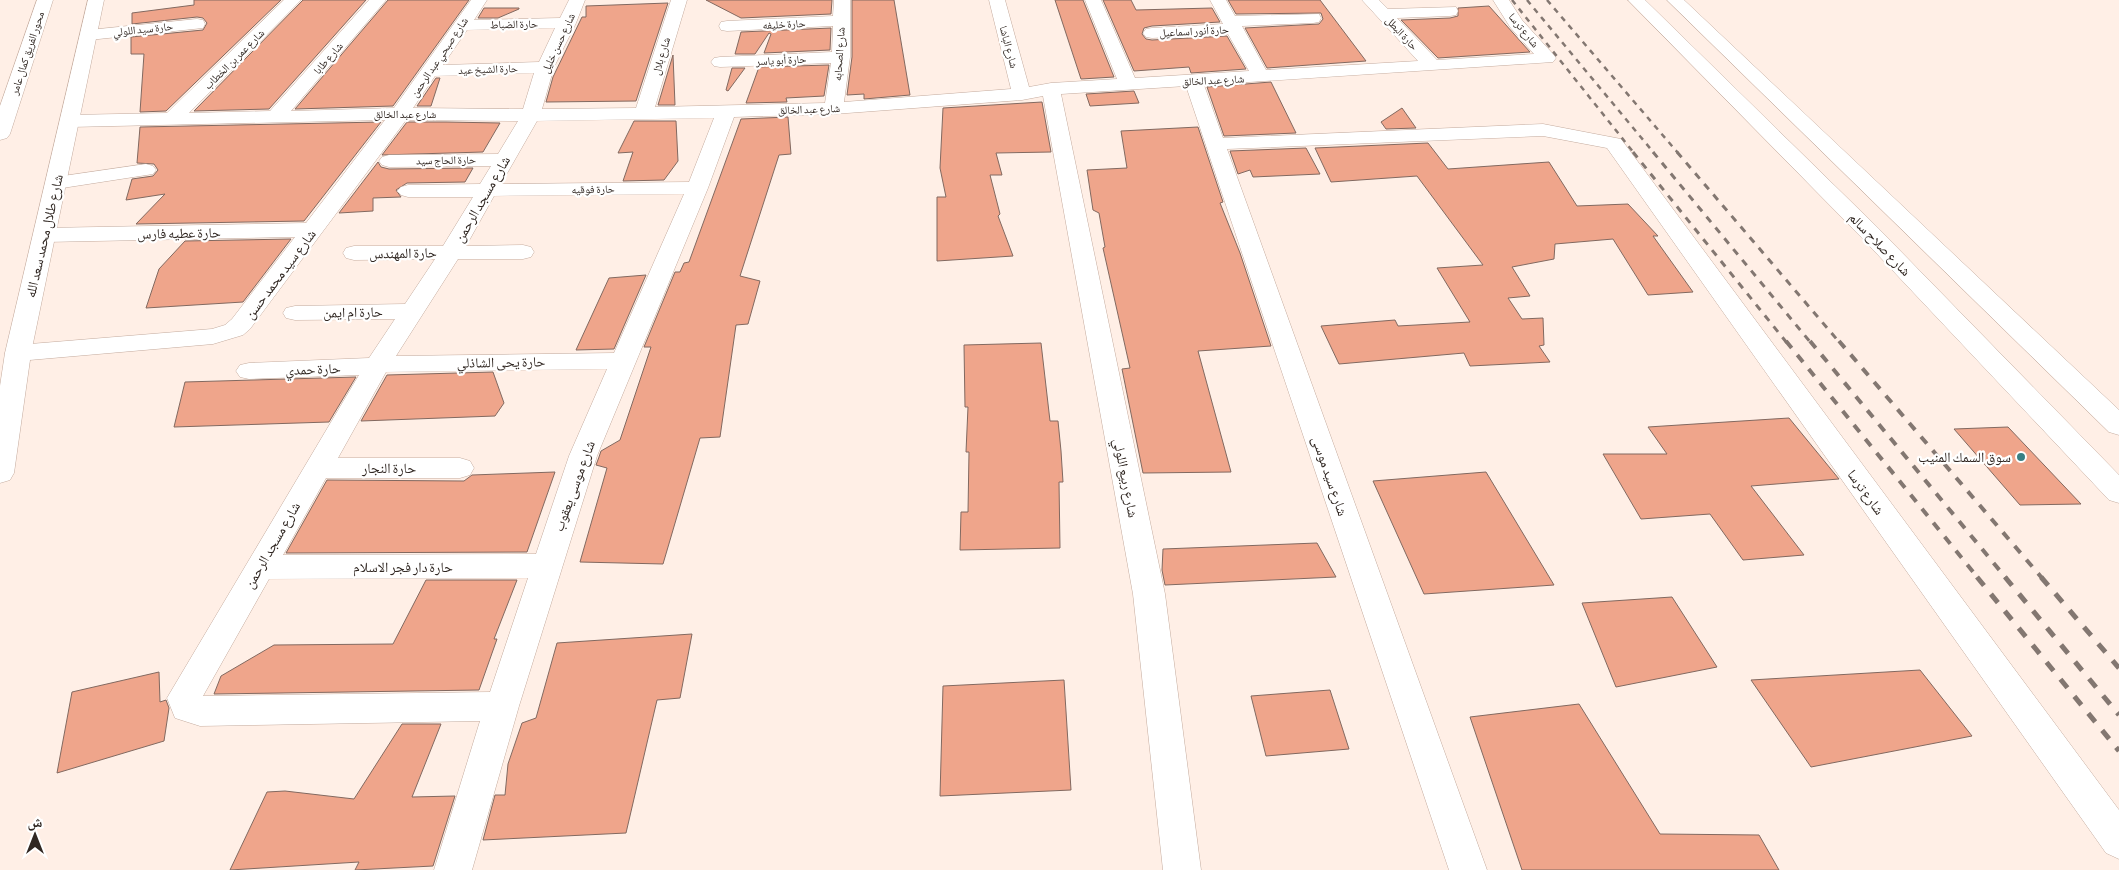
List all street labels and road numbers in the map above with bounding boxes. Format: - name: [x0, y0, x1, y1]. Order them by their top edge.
- street label: محور الفريق كمال عامر: [8, 10, 47, 97]
- street label: شارع ترسا: [1506, 10, 1541, 50]
- street label: شارع حسن خليل: [539, 11, 578, 75]
- street label: حارة البطل: [1383, 14, 1421, 53]
- street label: شارع صبحي عبد الرحمن: [408, 15, 472, 101]
- street label: حارة خليفه: [762, 17, 806, 31]
- street label: حارة الضباط: [490, 18, 538, 31]
- street label: حارة سيد اللولي: [112, 20, 174, 41]
- street label: حارة أنور اسماعيل: [1159, 22, 1229, 40]
- street label: شارع الباشا: [997, 24, 1020, 70]
- street label: شارع عمر بن الخطاب: [202, 27, 267, 92]
- street label: شارع الصحابه: [831, 27, 848, 81]
- street label: شارع بلال: [650, 36, 673, 77]
- street label: شارع طابا: [311, 40, 346, 77]
- street label: حارة أبو ياسر: [754, 52, 807, 68]
- street label: حارة الشيخ عيد: [458, 62, 518, 77]
- street label: شارع عبد الخالق: [1182, 72, 1245, 89]
- street label: شارع عبد الخالق: [778, 102, 840, 117]
- street label: شارع عبد الخالق: [374, 108, 436, 121]
- street label: حارة الحاج سيد: [416, 153, 476, 168]
- street label: شارع مسجد الرحمن: [451, 153, 515, 246]
- street label: شارع طلال محمد سعد الله: [22, 173, 68, 300]
- street label: حارة فوقيه: [571, 183, 615, 196]
- street label: شارع صلاح سالم: [1844, 209, 1914, 280]
- street label: حارة عطيه فارس: [137, 224, 221, 243]
- street label: شارع سيد محمد حسن: [241, 226, 320, 323]
- street label: حارة المهندس: [369, 244, 437, 263]
- street label: حارة ام ايمن: [323, 303, 383, 323]
- street label: حارة يحى الشاذلي: [457, 353, 546, 374]
- street label: حارة حمدي: [285, 360, 341, 382]
- street label: شارع سيد موسى: [1307, 434, 1351, 519]
- street label: شارع ربيع اللولي: [1107, 437, 1142, 520]
- street label: شارع موسى يعقوب: [550, 438, 600, 534]
- street label: حارة النجار: [361, 460, 416, 477]
- street label: شارع ترسا: [1843, 466, 1888, 519]
- street label: شارع مسجد الرحمن: [241, 499, 305, 592]
- street label: حارة دار فجر الاسلام: [353, 559, 453, 577]

